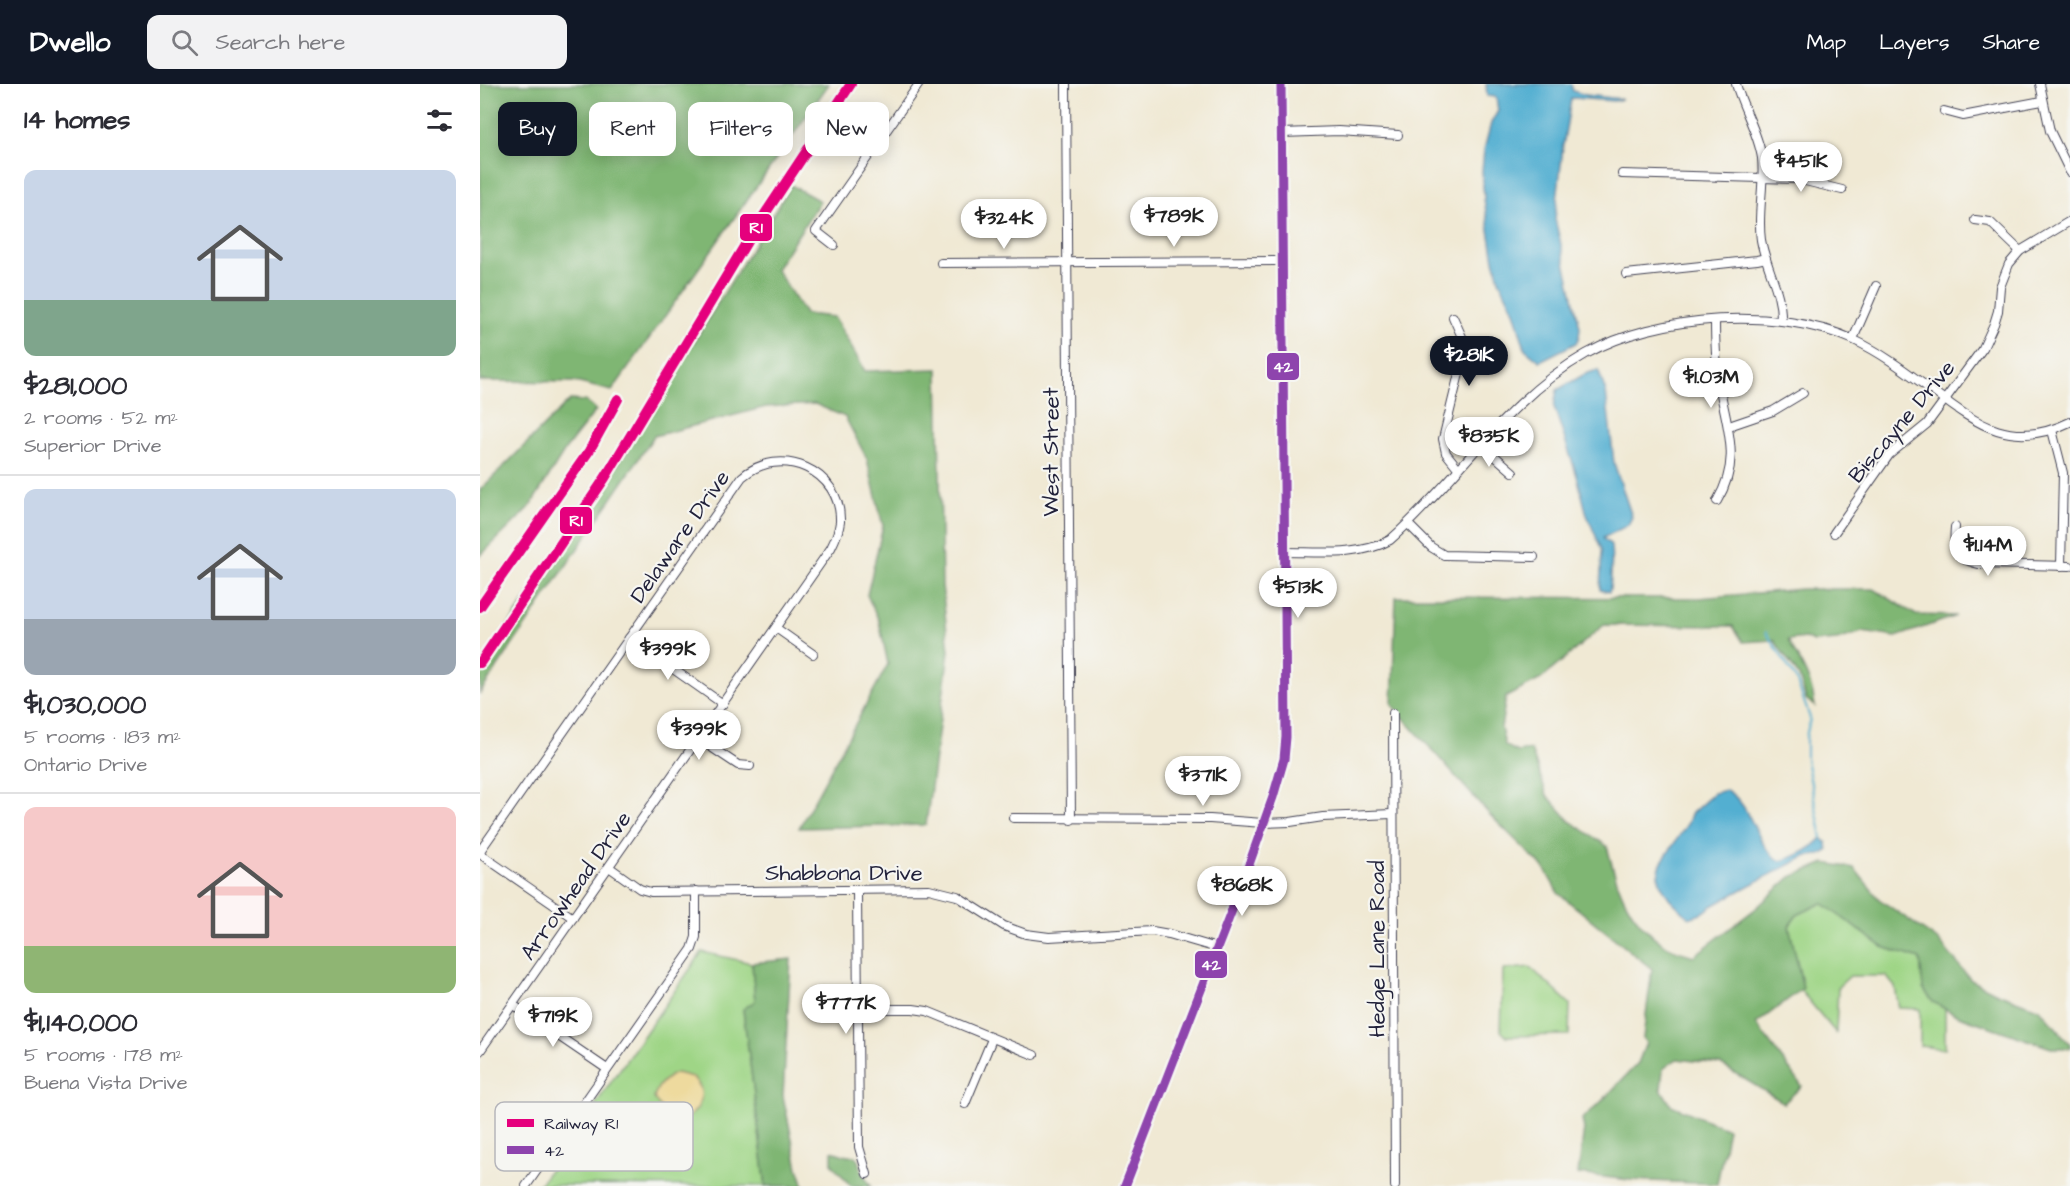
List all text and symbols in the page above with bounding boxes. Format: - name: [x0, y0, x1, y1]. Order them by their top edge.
- search box: [147, 15, 567, 69]
- text: Dwello: [30, 23, 111, 62]
- icon: search: [168, 26, 201, 59]
- text: Search here: [216, 27, 345, 58]
- text: Map: [1806, 28, 1846, 57]
- text: Layers: [1879, 28, 1949, 57]
- text: Share: [1982, 28, 2040, 57]
- text: 14 homes: [24, 102, 130, 138]
- chip: Buy: [498, 102, 577, 156]
- chip: Rent: [589, 102, 676, 156]
- chip: Filters: [688, 102, 793, 156]
- chip: New: [805, 102, 889, 156]
- icon: filters: [423, 104, 456, 137]
- pin: $451K: [1759, 142, 1843, 193]
- text: $451K: [1774, 147, 1828, 175]
- pin: $789K: [1132, 197, 1216, 248]
- pin: $324K: [962, 199, 1046, 250]
- text: $789K: [1144, 202, 1204, 230]
- text: $324K: [975, 204, 1033, 232]
- icon: home: [186, 209, 294, 317]
- line badge: R1: [739, 213, 773, 242]
- text: R1: [749, 217, 764, 239]
- pin: $281K: [1427, 336, 1511, 387]
- text: $281K: [1444, 341, 1494, 369]
- line badge: 42: [1266, 352, 1300, 381]
- street label: Biscayne Drive: [1841, 354, 1964, 491]
- text: 42: [1273, 356, 1294, 378]
- pin: $1.03M: [1662, 358, 1760, 409]
- text: $1.03M: [1683, 363, 1739, 391]
- text: $281,000: [24, 368, 127, 404]
- street label: West Street: [1036, 387, 1067, 517]
- text: 2 rooms · 52 m²: [24, 404, 178, 432]
- pin: $835K: [1447, 417, 1531, 468]
- text: $835K: [1459, 422, 1519, 450]
- text: Superior Drive: [24, 432, 162, 460]
- street label: Delaware Drive: [623, 464, 738, 610]
- line badge: R1: [559, 506, 593, 535]
- text: R1: [569, 510, 584, 532]
- pin: $1.14M: [1939, 526, 2037, 577]
- icon: home: [186, 528, 294, 636]
- text: $1.14M: [1963, 531, 2013, 559]
- pin: $513K: [1256, 568, 1340, 619]
- text: $513K: [1273, 573, 1323, 601]
- pin: $399K: [626, 630, 710, 681]
- text: $399K: [640, 635, 696, 663]
- text: $1,030,000: [24, 687, 146, 723]
- pin: $399K: [657, 710, 741, 761]
- text: $399K: [671, 715, 727, 743]
- text: 5 rooms · 183 m²: [24, 723, 181, 751]
- text: Ontario Drive: [24, 751, 147, 779]
- pin: $371K: [1161, 756, 1245, 807]
- text: $371K: [1179, 761, 1227, 789]
- street label: Arrowhead Drive: [513, 805, 639, 967]
- icon: home: [186, 846, 294, 954]
- street label: Shabbona Drive: [765, 858, 923, 889]
- street label: Hedge Lane Road: [1362, 860, 1394, 1038]
- pin: $868K: [1200, 866, 1284, 917]
- text: $868K: [1211, 871, 1273, 899]
- line badge: 42: [1194, 950, 1228, 979]
- text: 42: [1201, 954, 1222, 976]
- pin: $777K: [804, 984, 888, 1035]
- text: $777K: [816, 989, 876, 1017]
- pin: $719K: [511, 997, 595, 1048]
- text: $719K: [528, 1002, 578, 1030]
- text: $1,140,000: [24, 1005, 138, 1041]
- text: 5 rooms · 178 m²: [24, 1041, 183, 1069]
- text: Buena Vista Drive: [24, 1069, 187, 1097]
- legend: [495, 1102, 693, 1171]
- text: Railway R1: [544, 1113, 618, 1136]
- text: 42: [544, 1140, 564, 1162]

